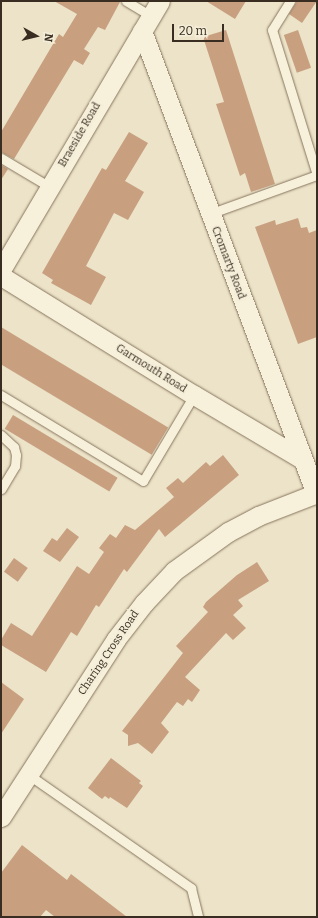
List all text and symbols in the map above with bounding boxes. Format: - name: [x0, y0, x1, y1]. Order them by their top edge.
- north arrow: [16, 16, 56, 56]
- scale bar: [174, 16, 226, 42]
- text: 20 m: [179, 24, 207, 38]
- text: N: [41, 33, 55, 43]
- street label: Braeside Road: [56, 100, 104, 170]
- street label: Cromarty Road: [208, 225, 248, 301]
- street label: Garmouth Road: [113, 342, 189, 396]
- street label: Charing Cross Road: [76, 608, 142, 698]

